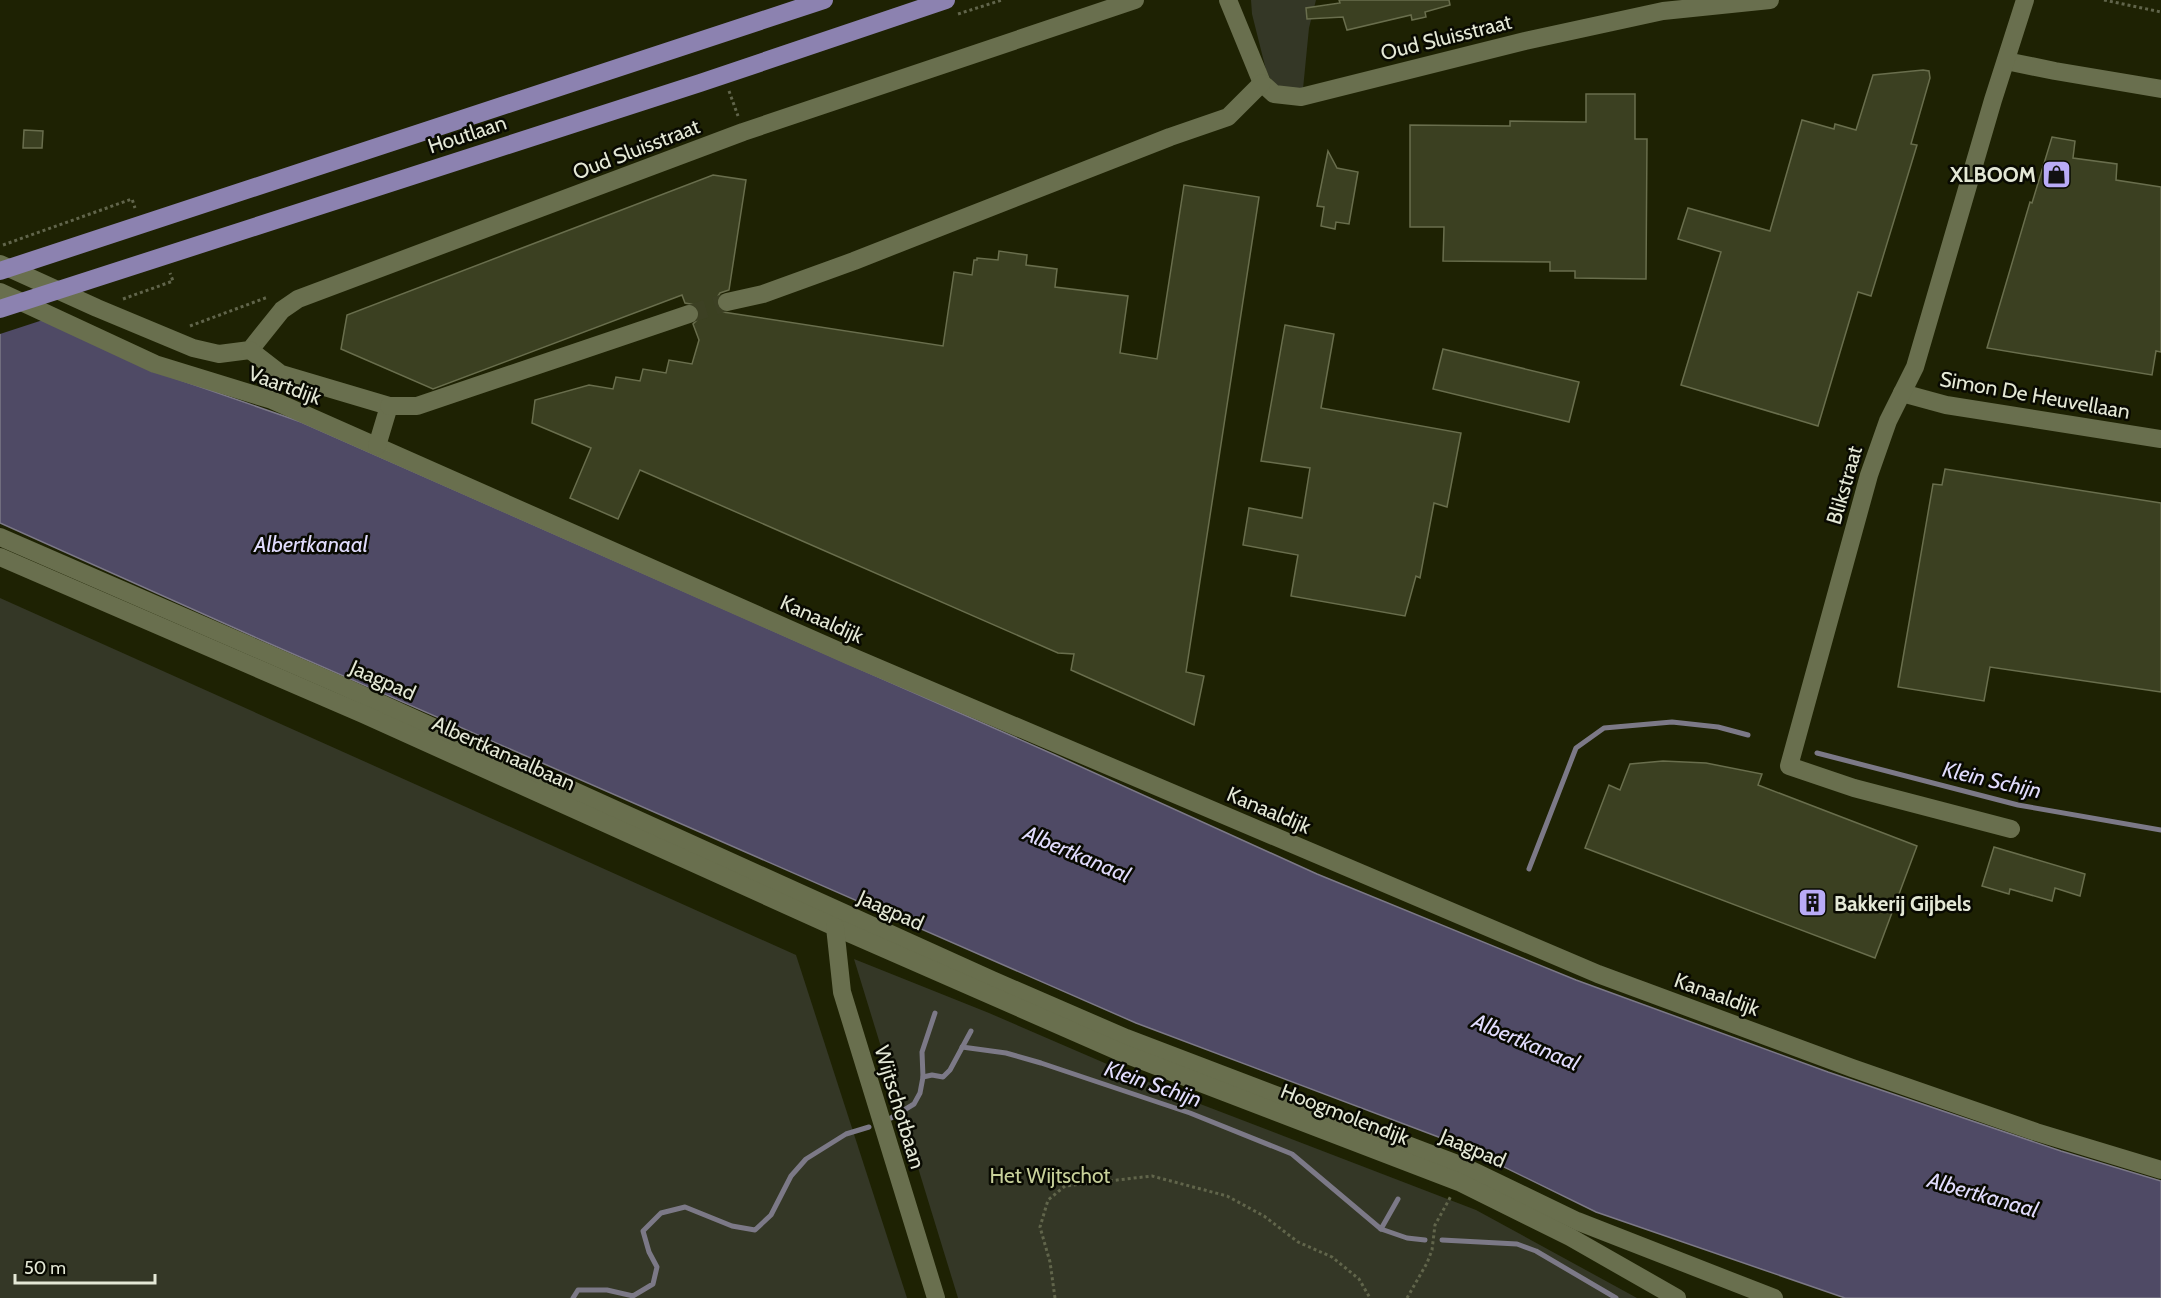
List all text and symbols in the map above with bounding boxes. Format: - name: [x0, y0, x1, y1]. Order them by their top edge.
- street label: Oud Sluisstraat: [1378, 9, 1514, 65]
- street label: Houtlaan: [425, 110, 509, 158]
- street label: Oud Sluisstraat: [569, 113, 703, 185]
- shop icon: XLBOOM: [2041, 158, 2073, 190]
- place label: XLBOOM: [1949, 162, 2036, 187]
- street label: Vaartdijk: [245, 360, 325, 411]
- street label: Simon De Heuvellaan: [1938, 366, 2132, 424]
- street label: Blikstraat: [1821, 443, 1867, 527]
- water label: Albertkanaal: [253, 531, 369, 558]
- street label: Kanaaldijk: [776, 590, 868, 650]
- street label: Jaagpad: [345, 654, 420, 705]
- street label: Albertkanaalbaan: [429, 710, 579, 796]
- water label: Klein Schijn: [1940, 756, 2044, 804]
- street label: Kanaaldijk: [1223, 781, 1315, 840]
- water label: Albertkanaal: [1018, 819, 1135, 889]
- street label: Jaagpad: [853, 884, 928, 935]
- building icon: Bakkerij Gijbels: [1797, 887, 1829, 919]
- place label: Bakkerij Gijbels: [1834, 891, 1971, 916]
- street label: Kanaaldijk: [1671, 967, 1763, 1022]
- water label: Albertkanaal: [1467, 1007, 1584, 1077]
- street label: Wijtschotbaan: [868, 1042, 931, 1172]
- water label: Klein Schijn: [1101, 1055, 1205, 1113]
- street label: Hoogmolendijk: [1277, 1078, 1413, 1151]
- street label: Jaagpad: [1435, 1123, 1510, 1173]
- park label: Het Wijtschot: [990, 1163, 1110, 1189]
- water label: Albertkanaal: [1924, 1166, 2042, 1224]
- scale bar: [15, 1247, 154, 1285]
- text: 50 m: [24, 1257, 66, 1279]

